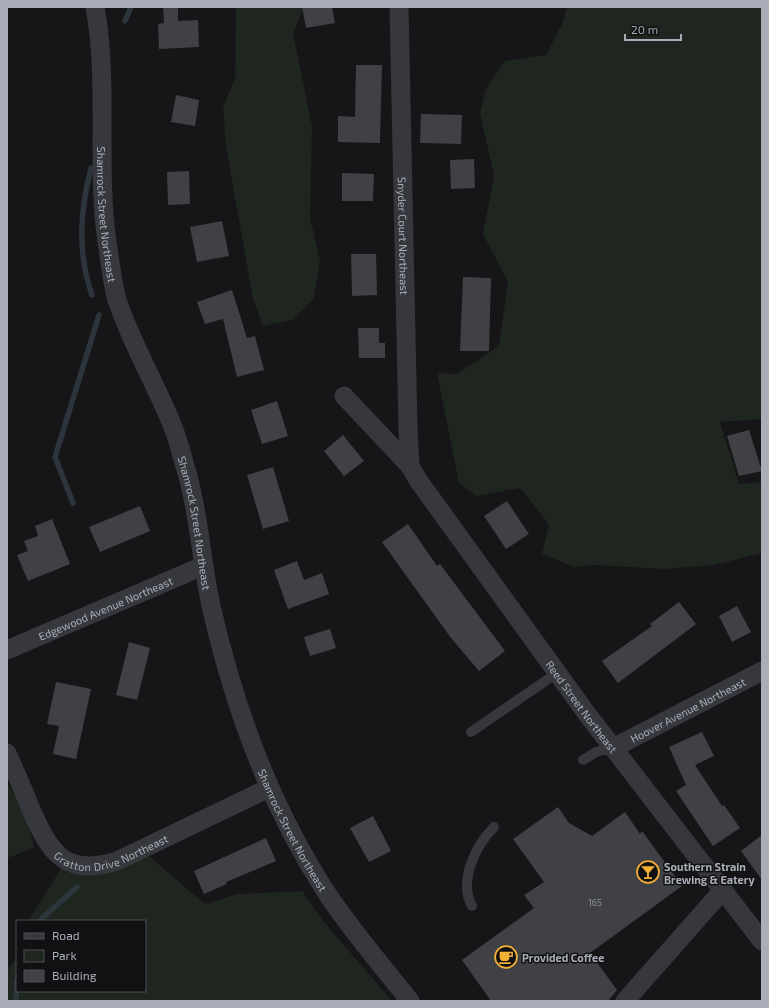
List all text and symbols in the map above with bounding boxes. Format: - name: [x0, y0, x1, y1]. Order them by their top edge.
- scale bar: [625, 16, 681, 42]
- text: 20 m: [631, 22, 658, 36]
- street label: Shamrock Street Northeast: [96, 147, 119, 283]
- street label: Snyder Court Northeast: [396, 177, 412, 295]
- street label: Shamrock Street Northeast: [176, 455, 214, 591]
- street label: Edgewood Avenue Northeast: [36, 573, 174, 642]
- street label: Reed Street Northeast: [544, 658, 621, 755]
- street label: Hoover Avenue Northeast: [628, 674, 747, 745]
- street label: Shamrock Street Northeast: [256, 767, 330, 893]
- street label: Gratton Drive Northeast: [52, 831, 170, 873]
- bar icon: Southern Strain Brewing & Eatery: [635, 859, 661, 885]
- place label: Southern Strain Brewing & Eatery: [664, 860, 755, 887]
- house number: 165: [588, 897, 602, 908]
- legend: [16, 920, 146, 992]
- text: Road: [52, 928, 80, 942]
- cafe icon: Provided Coffee: [493, 944, 519, 970]
- text: Park: [52, 948, 77, 962]
- place label: Provided Coffee: [522, 951, 604, 964]
- text: Building: [52, 968, 97, 982]

